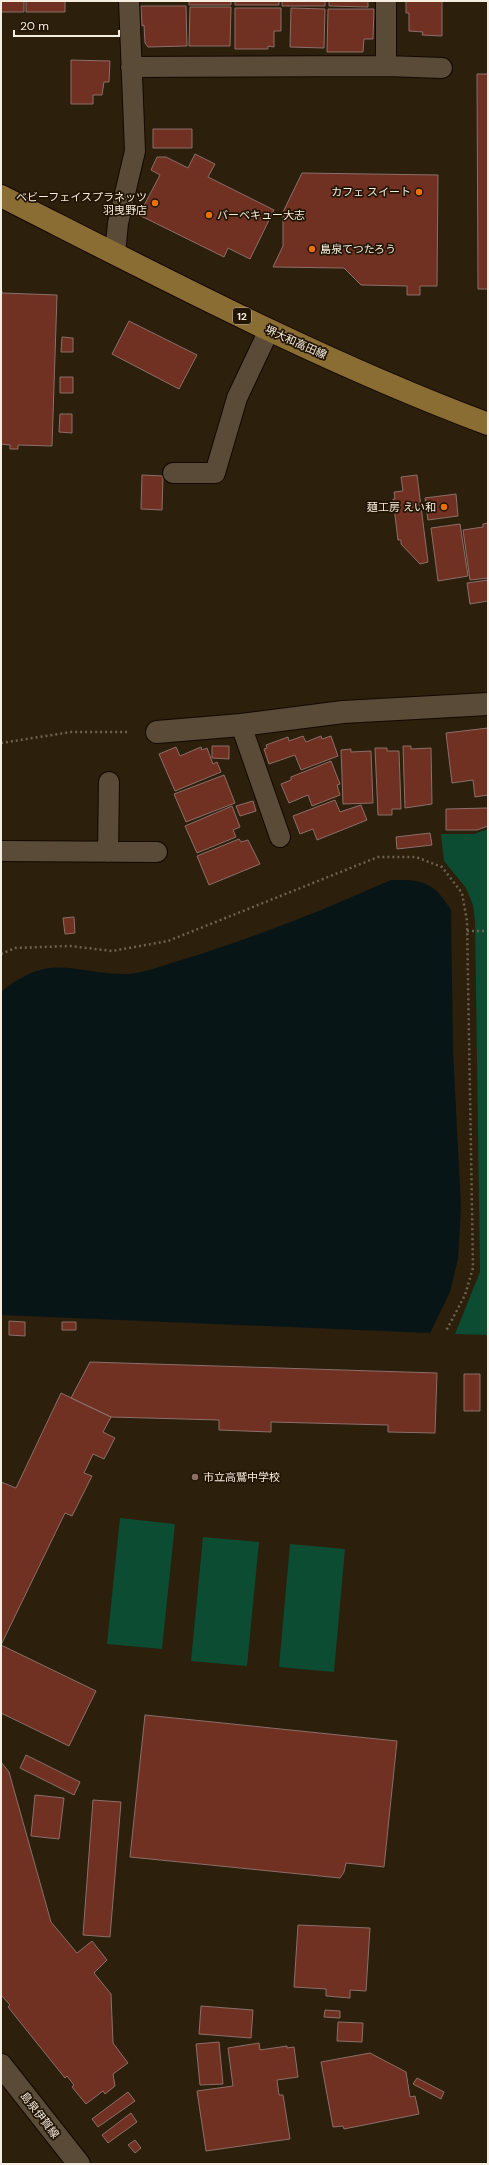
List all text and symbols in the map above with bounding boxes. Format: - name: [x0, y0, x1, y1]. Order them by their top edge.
- scale bar: [14, 12, 119, 38]
- text: 20 m: [20, 18, 49, 34]
- place label: カフェ スイート: [331, 185, 411, 199]
- marker: カフェ スイート: [414, 187, 424, 197]
- place label: ベビーフェイスプラネッツ 羽曳野店: [16, 190, 147, 217]
- marker: ベビーフェイスプラネッツ 羽曳野店: [150, 198, 160, 208]
- place label: バーベキュー大志: [217, 208, 305, 222]
- marker: バーベキュー大志: [204, 210, 214, 220]
- place label: 島泉てつたろう: [320, 242, 396, 256]
- marker: 島泉てつたろう: [307, 244, 317, 254]
- road number: 12: [233, 308, 251, 324]
- street label: 堺大和高田線: [263, 322, 329, 362]
- place label: 麺工房 えい和: [367, 500, 436, 514]
- marker: 麺工房 えい和: [439, 502, 449, 512]
- place label: 市立高鷲中学校: [203, 1470, 280, 1484]
- marker: 市立高鷲中学校: [190, 1472, 200, 1482]
- street label: 島泉伊賀線: [18, 2089, 62, 2141]

